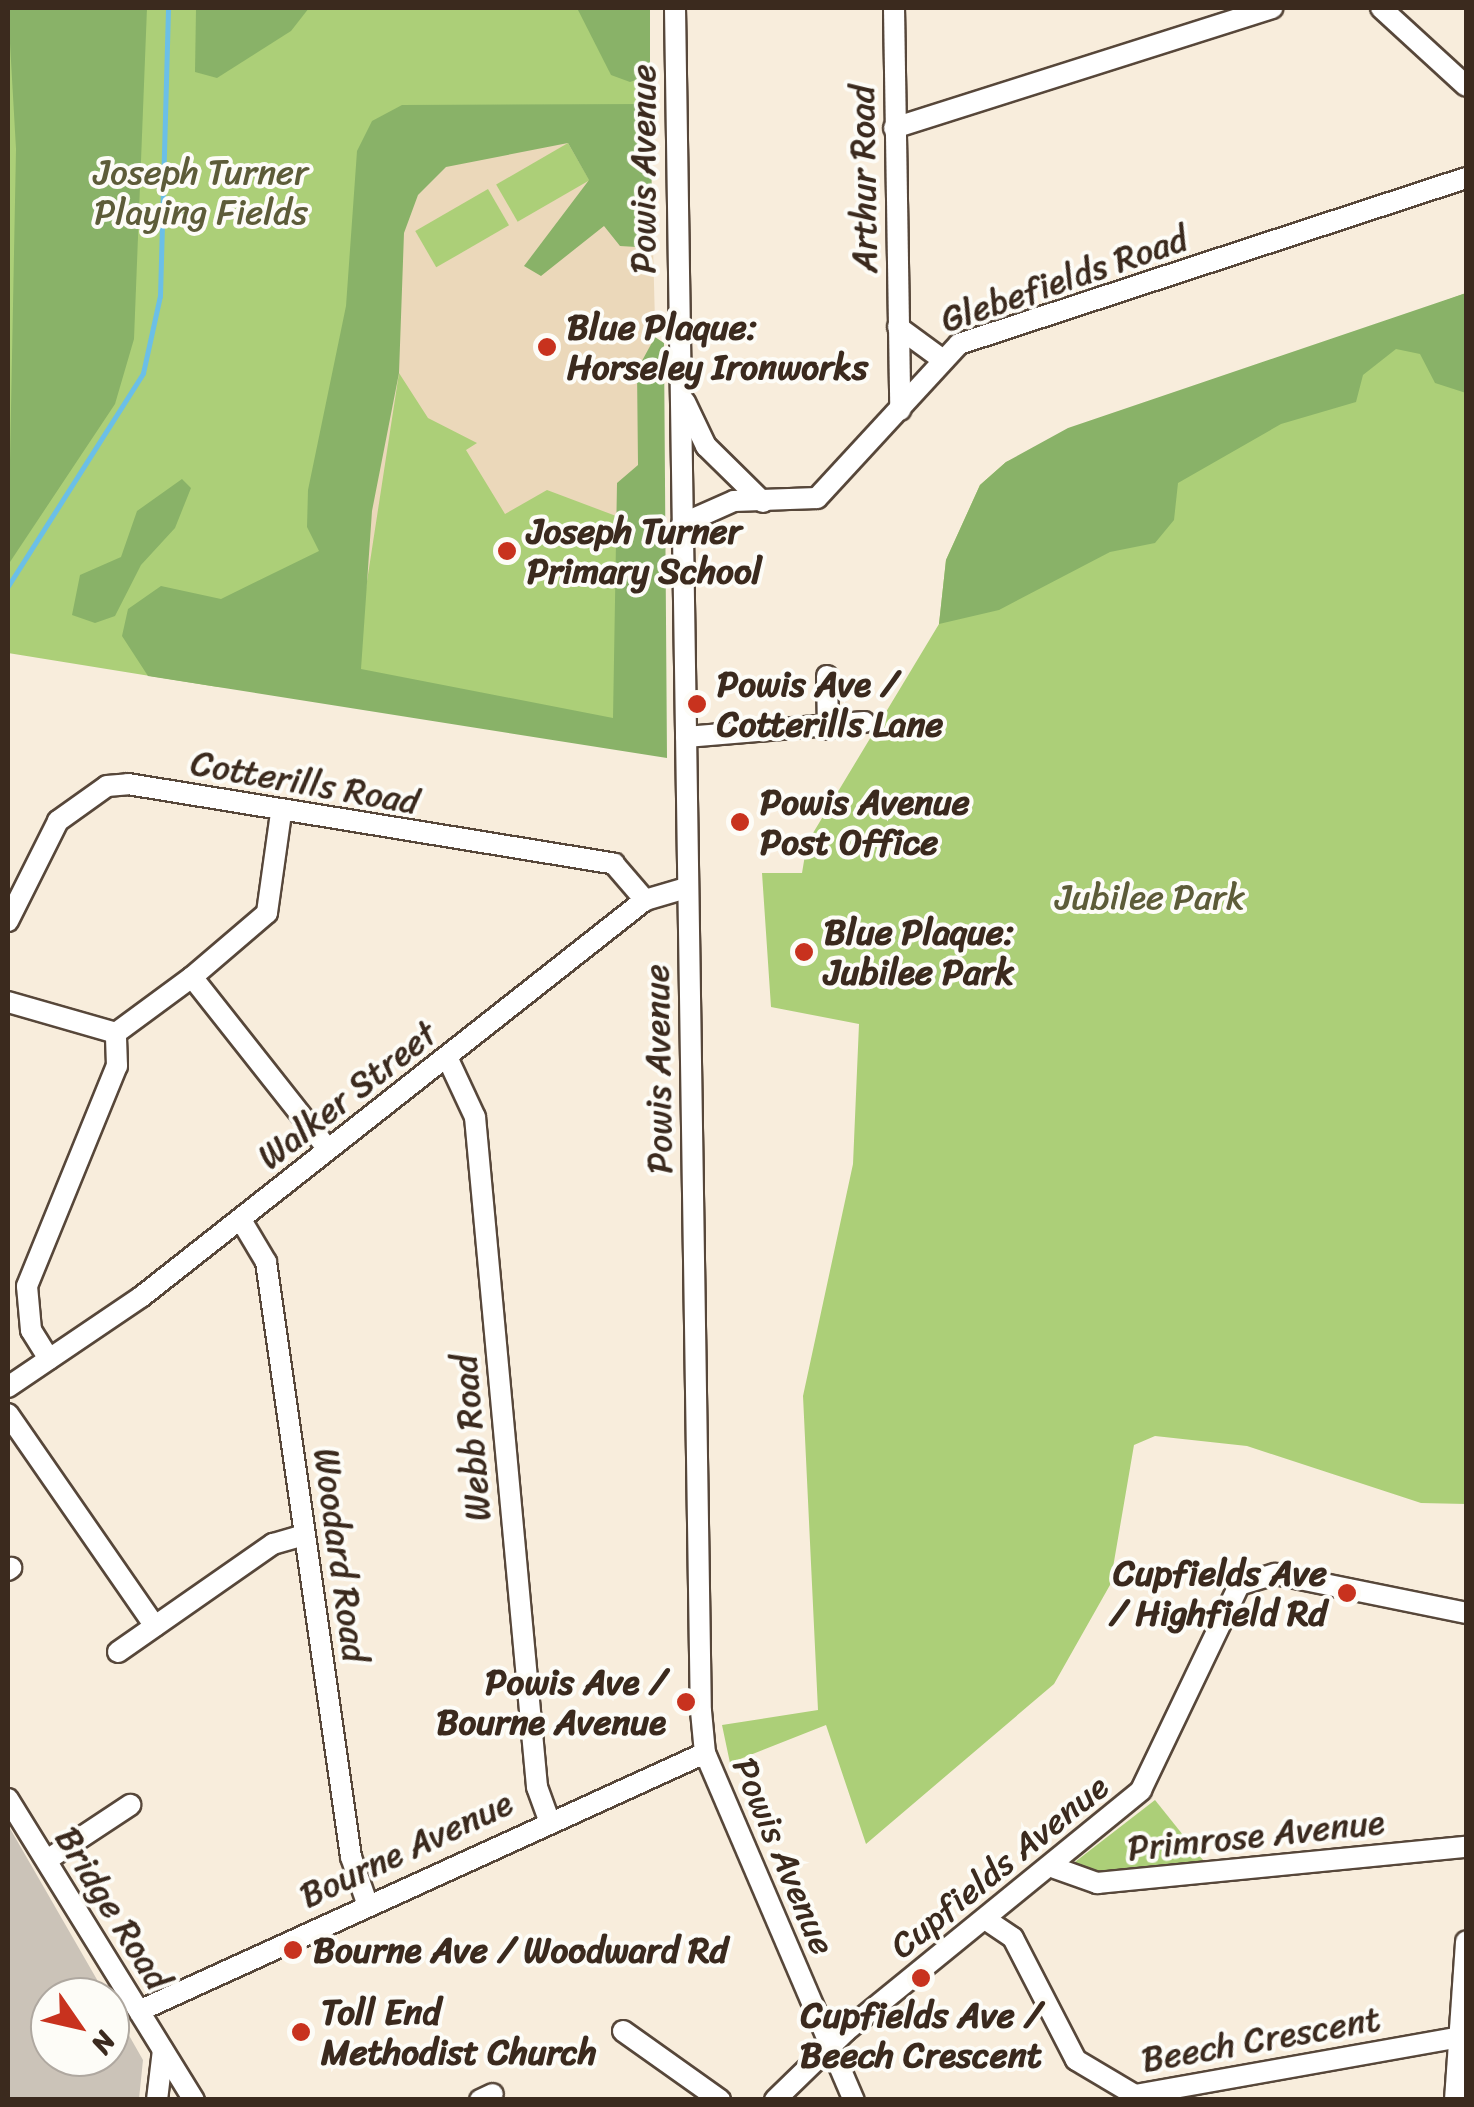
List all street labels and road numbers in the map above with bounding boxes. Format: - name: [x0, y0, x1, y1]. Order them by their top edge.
- street label: Powis Avenue: [622, 64, 664, 274]
- street label: Arthur Road: [840, 85, 886, 273]
- street label: Glebefields Road: [935, 217, 1193, 341]
- street label: Cotterills Road: [188, 741, 422, 823]
- street label: Powis Avenue: [635, 964, 681, 1174]
- street label: Walker Street: [249, 1012, 445, 1178]
- street label: Webb Road: [443, 1353, 499, 1523]
- street label: Woodard Road: [305, 1445, 377, 1665]
- street label: Powis Avenue: [724, 1751, 844, 1961]
- street label: Cupfields Avenue: [882, 1765, 1116, 1967]
- street label: Bourne Avenue: [293, 1781, 519, 1917]
- street label: Primrose Avenue: [1125, 1801, 1387, 1869]
- street label: Bridge Road: [46, 1819, 180, 1997]
- street label: Beech Crescent: [1138, 1997, 1384, 2081]

